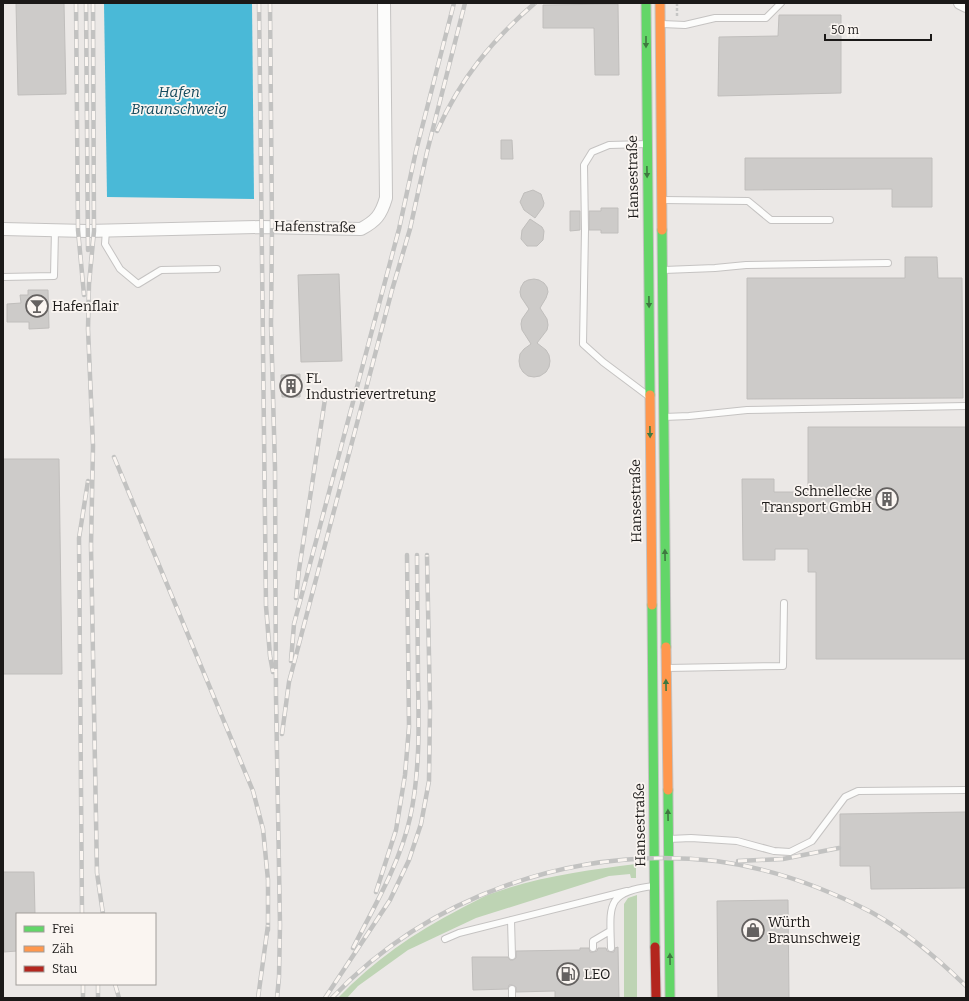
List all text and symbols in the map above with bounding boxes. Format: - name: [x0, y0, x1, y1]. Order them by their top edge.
- scale bar: [825, 16, 931, 42]
- text: 50 m: [831, 23, 860, 37]
- one-way arrow: [643, 36, 649, 49]
- water label: Hafen Braunschweig: [131, 83, 227, 118]
- street label: Hansestraße: [624, 135, 642, 219]
- one-way arrow: [644, 166, 650, 179]
- street label: Hafenstraße: [274, 218, 356, 236]
- bar icon: Hafenflair: [24, 293, 50, 319]
- one-way arrow: [645, 296, 652, 308]
- place label: Hafenflair: [52, 298, 119, 315]
- place label: FL Industrievertretung: [306, 370, 436, 403]
- building icon: FL Industrievertretung: [278, 373, 304, 399]
- one-way arrow: [647, 426, 653, 439]
- street label: Hansestraße: [627, 459, 645, 543]
- place label: Schnellecke Transport GmbH: [762, 483, 872, 516]
- building icon: Schnellecke Transport GmbH: [874, 486, 900, 512]
- one-way arrow: [662, 548, 668, 561]
- one-way arrow: [663, 678, 669, 691]
- street label: Hansestraße: [631, 783, 649, 867]
- one-way arrow: [665, 808, 671, 821]
- legend: [16, 913, 156, 985]
- place label: Würth Braunschweig: [768, 914, 860, 947]
- shop icon: Würth Braunschweig: [740, 917, 766, 943]
- text: Frei: [52, 922, 74, 936]
- text: Zäh: [52, 942, 74, 956]
- one-way arrow: [667, 952, 673, 965]
- fuel station icon: LEO: [555, 961, 581, 987]
- text: Stau: [52, 962, 78, 976]
- place label: LEO: [584, 966, 611, 983]

